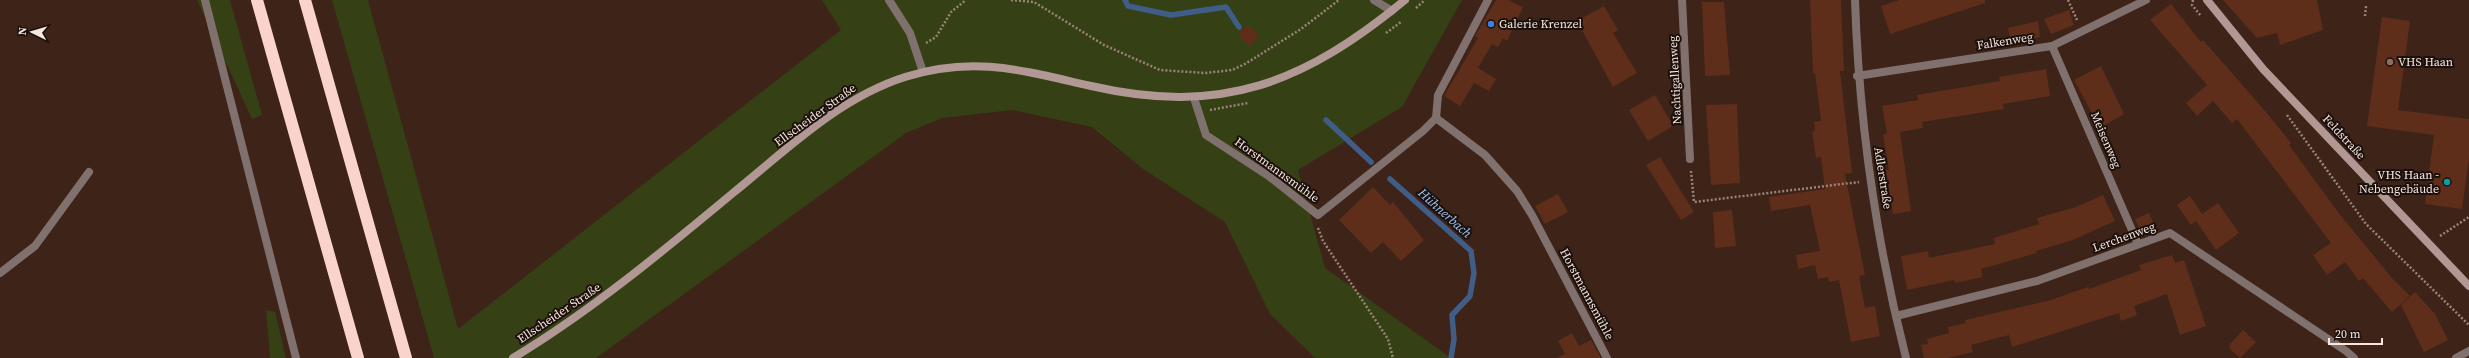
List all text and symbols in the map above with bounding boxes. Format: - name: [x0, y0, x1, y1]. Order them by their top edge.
- north arrow: [12, 12, 52, 52]
- place label: Galerie Krenzel: [1499, 16, 1582, 32]
- marker: Galerie Krenzel: [1486, 19, 1496, 29]
- text: N: [15, 27, 30, 36]
- street label: Falkenweg: [1976, 29, 2034, 53]
- street label: Nachtigallenweg: [1665, 35, 1685, 125]
- place label: VHS Haan: [2398, 54, 2453, 70]
- marker: VHS Haan: [2385, 57, 2395, 67]
- street label: Ellscheider Straße: [771, 80, 859, 150]
- street label: Meisenweg: [2087, 109, 2125, 171]
- street label: Feldstraße: [2319, 111, 2369, 163]
- street label: Horstmannsmühle: [1231, 134, 1323, 206]
- street label: Adlerstraße: [1870, 146, 1896, 210]
- place label: VHS Haan - Nebengebäude: [2359, 167, 2439, 197]
- marker: VHS Haan - Nebengebäude: [2442, 177, 2452, 187]
- water label: Hühnerbach: [1414, 184, 1475, 242]
- street label: Lerchenweg: [2091, 218, 2157, 256]
- street label: Horstmannsmühle: [1556, 246, 1618, 342]
- street label: Ellscheider Straße: [514, 279, 604, 347]
- scale bar: [2329, 320, 2382, 346]
- text: 20 m: [2335, 326, 2361, 342]

